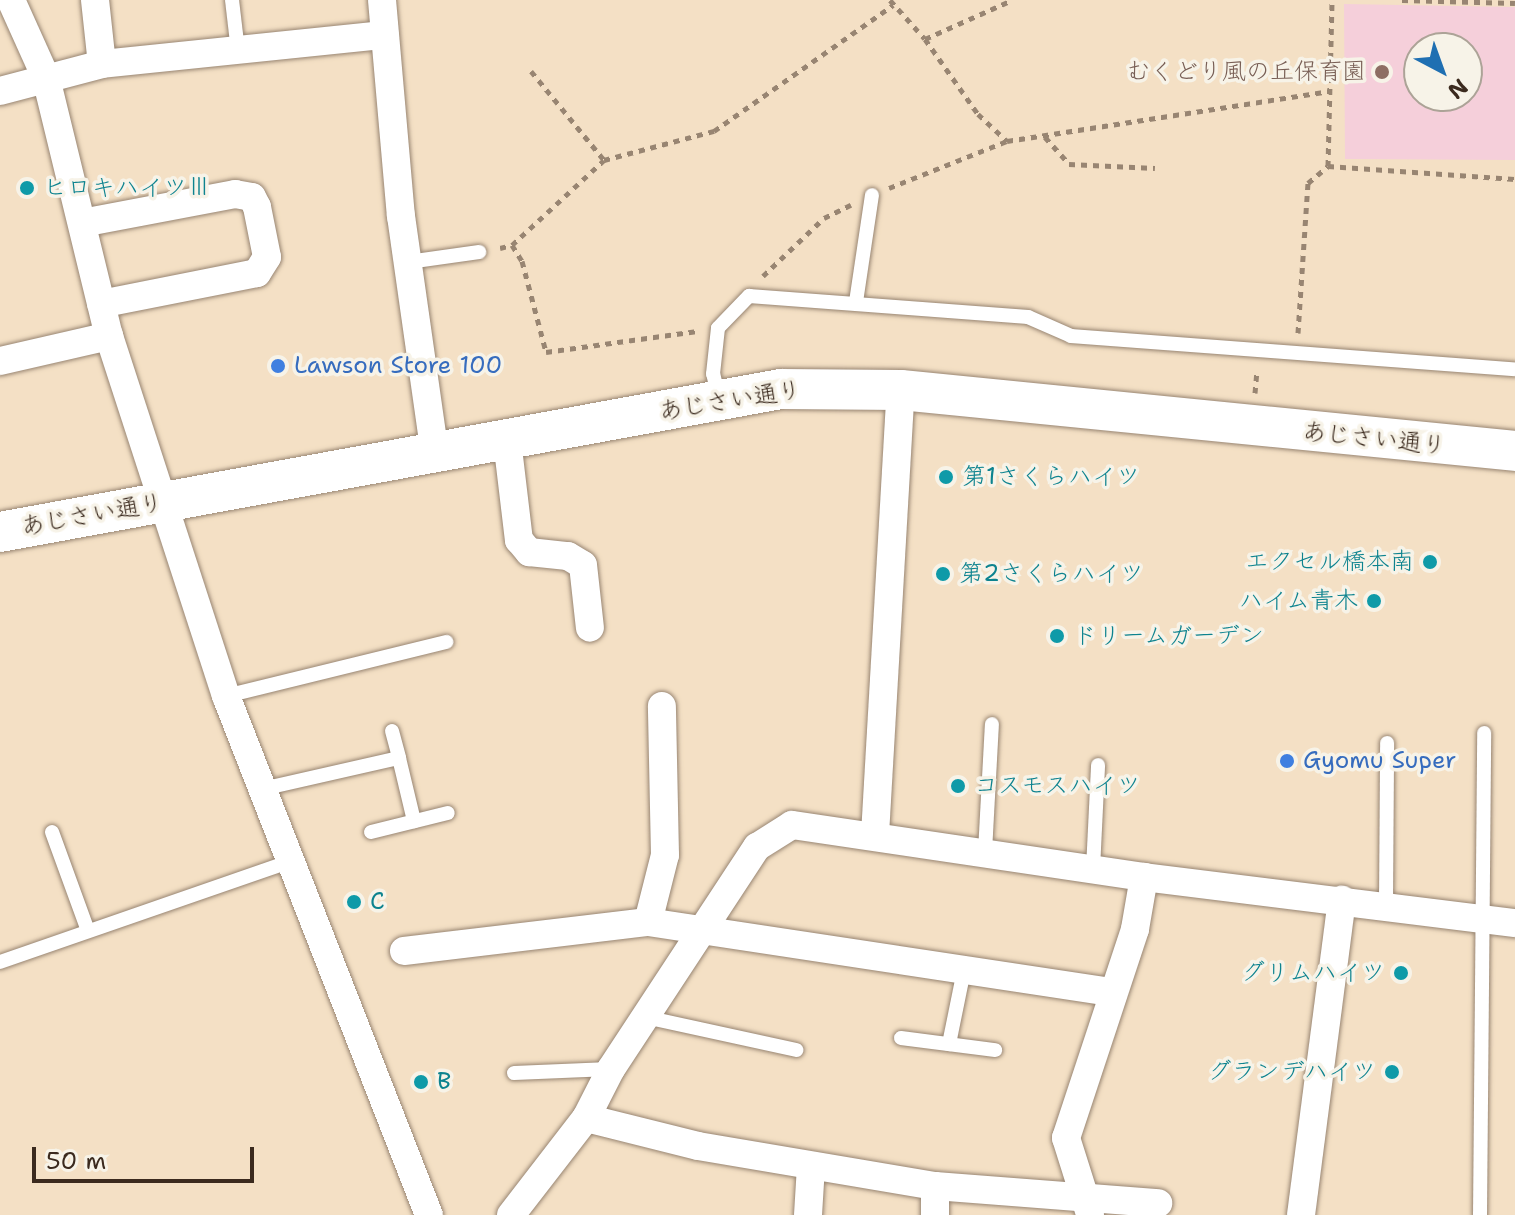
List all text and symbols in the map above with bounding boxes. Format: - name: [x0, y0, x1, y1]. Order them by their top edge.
- north arrow: [1403, 32, 1483, 112]
- place label: むくどり風の丘保育園: [1126, 58, 1366, 86]
- marker: むくどり風の丘保育園: [1373, 63, 1391, 81]
- text: N: [1442, 72, 1474, 106]
- place label: ヒロキハイツⅢ: [43, 174, 211, 202]
- marker: ヒロキハイツⅢ: [18, 179, 36, 197]
- place label: Lawson Store 100: [294, 352, 502, 380]
- marker: Lawson Store 100: [269, 357, 287, 375]
- street label: あじさい通り: [657, 376, 803, 426]
- street label: あじさい通り: [1301, 417, 1447, 461]
- place label: 第1さくらハイツ: [962, 463, 1140, 491]
- marker: 第1さくらハイツ: [937, 468, 955, 486]
- street label: あじさい通り: [19, 488, 165, 542]
- place label: エクセル橋本南: [1246, 548, 1414, 576]
- marker: エクセル橋本南: [1421, 553, 1439, 571]
- place label: 第2さくらハイツ: [959, 560, 1144, 588]
- marker: 第2さくらハイツ: [934, 565, 952, 583]
- place label: ハイム青木: [1238, 587, 1358, 615]
- marker: ハイム青木: [1365, 592, 1383, 610]
- place label: ドリームガーデン: [1073, 622, 1265, 650]
- marker: ドリームガーデン: [1048, 627, 1066, 645]
- place label: Gyomu Super: [1303, 747, 1456, 775]
- marker: Gyomu Super: [1278, 752, 1296, 770]
- place label: コスモスハイツ: [974, 772, 1142, 800]
- marker: コスモスハイツ: [949, 777, 967, 795]
- place label: C: [370, 888, 385, 916]
- marker: C: [345, 893, 363, 911]
- place label: グリムハイツ: [1241, 959, 1385, 987]
- marker: グリムハイツ: [1392, 964, 1410, 982]
- place label: グランデハイツ: [1208, 1058, 1376, 1086]
- marker: グランデハイツ: [1383, 1063, 1401, 1081]
- place label: B: [437, 1068, 451, 1096]
- marker: B: [412, 1073, 430, 1091]
- scale bar: [36, 1131, 258, 1181]
- text: 50 m: [46, 1145, 106, 1177]

